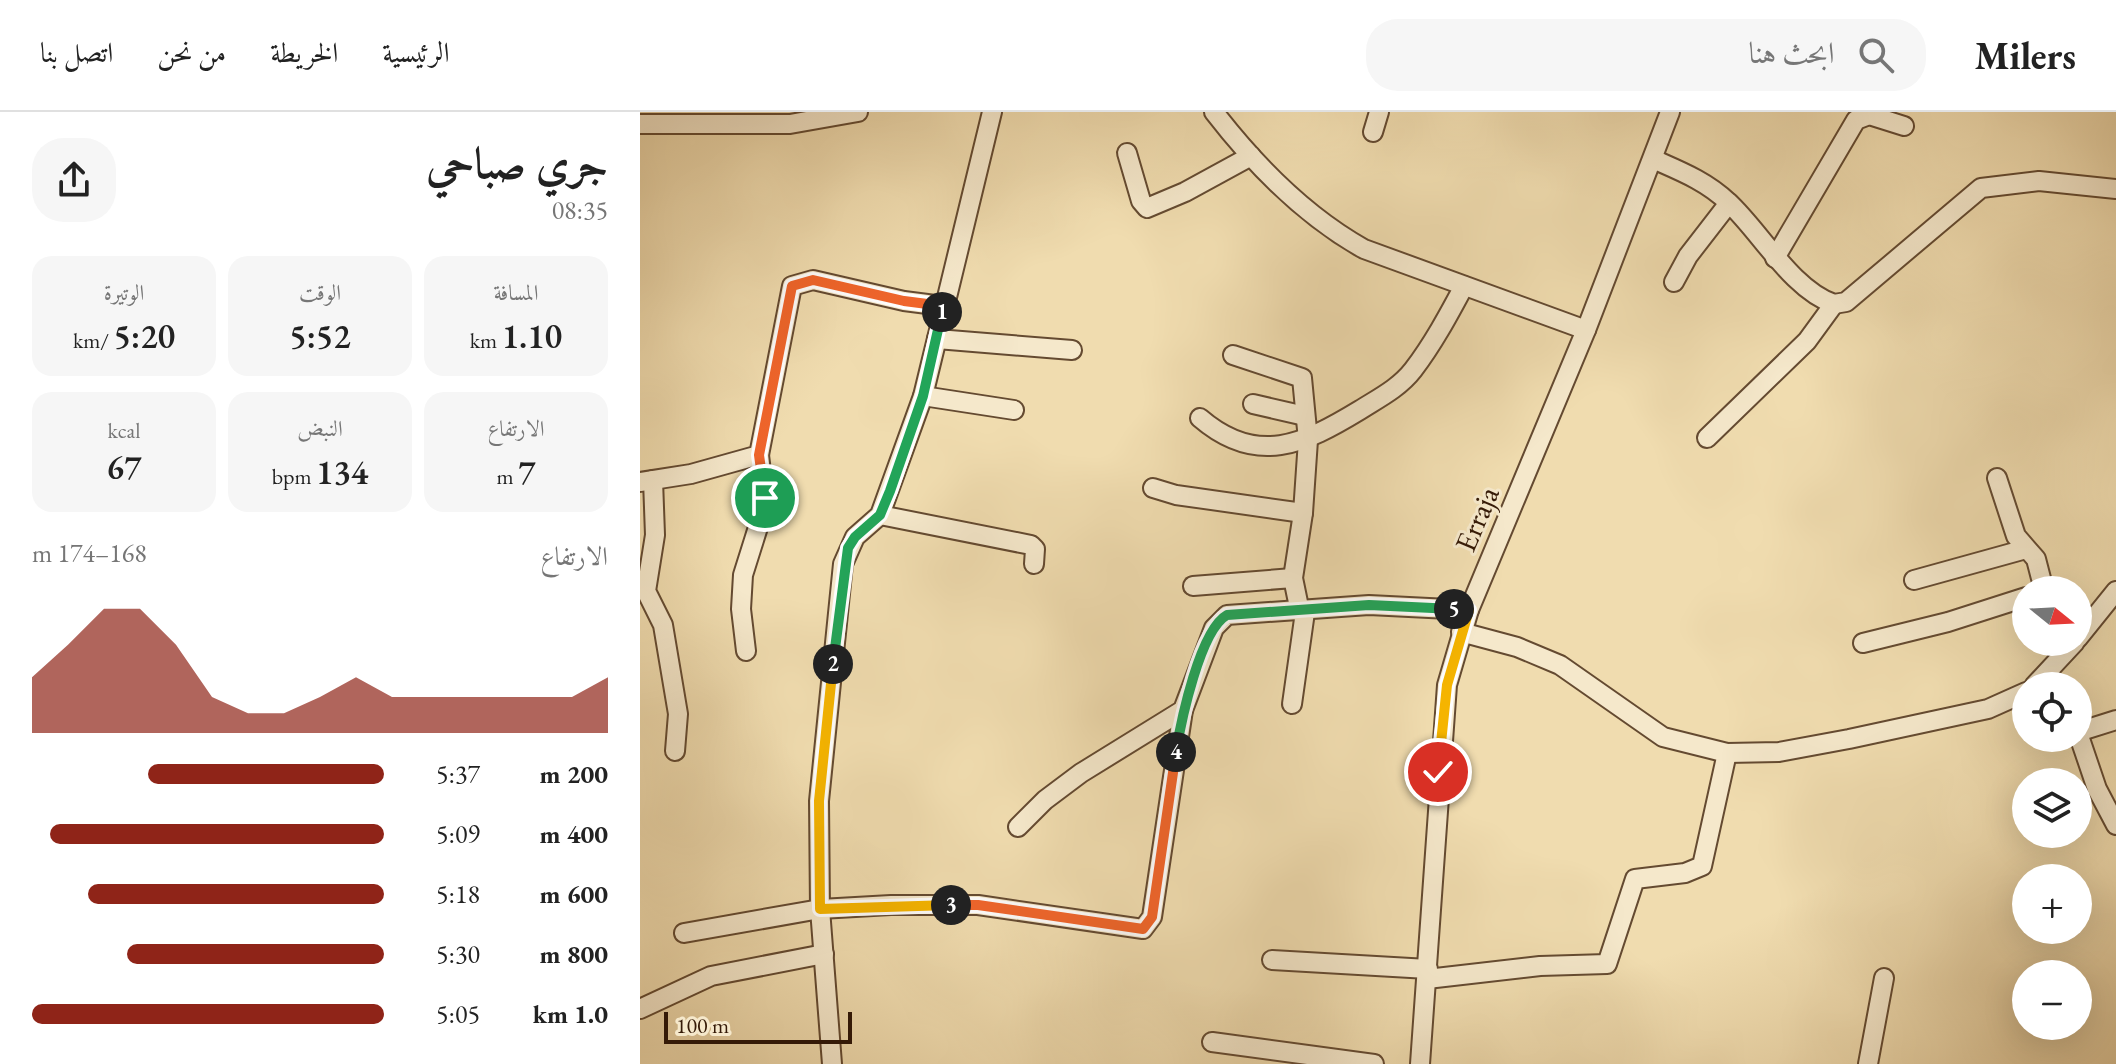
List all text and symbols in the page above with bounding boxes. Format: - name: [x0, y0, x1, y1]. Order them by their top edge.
- search box: [1366, 19, 1926, 91]
- text: Milers: [1974, 31, 2076, 80]
- text: ابحث هنا: [1748, 33, 1834, 72]
- icon: search: [1854, 33, 1898, 77]
- text: اتصل بنا: [40, 34, 113, 70]
- text: من نحن: [157, 34, 226, 70]
- text: الخريطة: [270, 34, 338, 70]
- text: الرئيسية: [382, 34, 450, 70]
- text: جري صباحي: [426, 134, 608, 191]
- button: share: [32, 138, 116, 222]
- text: 08:35: [552, 193, 608, 227]
- text: الوتيرة: [104, 278, 144, 307]
- text: الوقت: [299, 278, 341, 307]
- text: المسافة: [494, 278, 538, 307]
- pin: 1: [922, 292, 962, 332]
- text: 1: [936, 297, 948, 326]
- text: 5:20: [114, 314, 175, 358]
- text: 5:52: [289, 314, 351, 358]
- text: 1.10: [502, 314, 562, 358]
- text: /km: [73, 326, 114, 355]
- text: km: [470, 326, 502, 355]
- text: النبض: [297, 414, 343, 443]
- text: الارتفاع: [487, 414, 545, 443]
- text: kcal: [107, 416, 141, 445]
- text: 67: [107, 445, 141, 489]
- text: 134: [316, 450, 368, 494]
- text: 7: [518, 450, 535, 494]
- text: bpm: [272, 462, 316, 491]
- text: m: [497, 462, 518, 491]
- pin: [731, 464, 799, 532]
- icon: arrive: [743, 476, 787, 520]
- street label: Erraja: [1445, 480, 1508, 557]
- text: 168–174 m: [32, 536, 147, 570]
- text: الارتفاع: [541, 539, 608, 573]
- north arrow: [2012, 576, 2092, 656]
- map controls: [2012, 576, 2092, 1040]
- pin: 5: [1434, 589, 1474, 629]
- text: 5: [1448, 594, 1460, 623]
- pin: 2: [813, 644, 853, 684]
- text: 2: [827, 649, 839, 678]
- button: locate: [2012, 672, 2092, 752]
- pin: 4: [1156, 732, 1196, 772]
- text: 4: [1170, 737, 1182, 766]
- pin: [1404, 738, 1472, 806]
- icon: check: [1416, 750, 1460, 794]
- text: 5:37: [436, 757, 480, 791]
- text: 200 m: [540, 757, 608, 791]
- button: layers: [2012, 768, 2092, 848]
- text: 5:09: [436, 817, 480, 851]
- text: 400 m: [540, 817, 608, 851]
- button: +: [2012, 864, 2092, 944]
- text: 5:18: [436, 877, 480, 911]
- text: 600 m: [540, 877, 608, 911]
- pin: 3: [931, 885, 971, 925]
- text: 3: [945, 890, 957, 919]
- text: 5:30: [436, 937, 480, 971]
- text: 800 m: [540, 937, 608, 971]
- button: −: [2012, 960, 2092, 1040]
- text: 5:05: [436, 997, 480, 1031]
- text: 1.0 km: [533, 997, 608, 1031]
- scale bar: [664, 1008, 852, 1044]
- text: 100 m: [676, 1011, 729, 1040]

